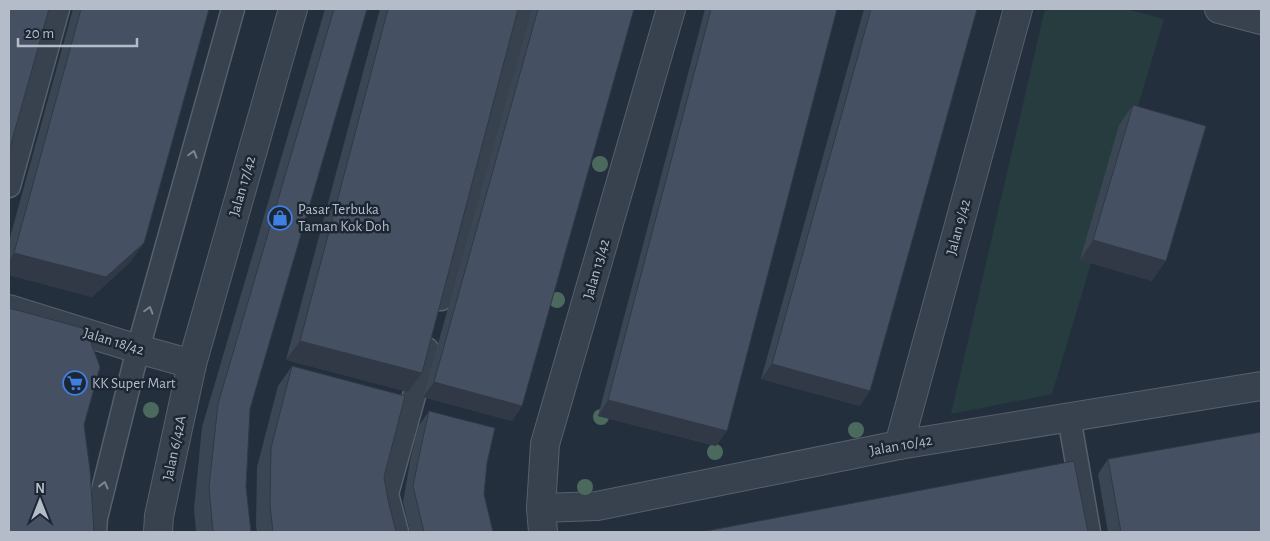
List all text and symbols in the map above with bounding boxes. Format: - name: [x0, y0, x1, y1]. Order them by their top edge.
- scale bar: [18, 15, 136, 47]
- text: 20 m: [25, 26, 54, 41]
- one-way arrow: [187, 150, 197, 158]
- street label: Jalan 17/42: [227, 154, 258, 218]
- street label: Jalan 9/42: [944, 197, 973, 257]
- place label: Pasar Terbuka Taman Kok Doh: [298, 202, 390, 234]
- shop icon: Pasar Terbuka Taman Kok Doh: [267, 205, 293, 231]
- street label: Jalan 13/42: [581, 237, 612, 301]
- one-way arrow: [143, 306, 154, 315]
- street label: Jalan 18/42: [82, 325, 146, 358]
- supermarket icon: KK Super Mart: [62, 370, 88, 396]
- place label: KK Super Mart: [92, 376, 176, 391]
- street label: Jalan 6/42A: [160, 414, 189, 482]
- street label: Jalan 10/42: [869, 433, 934, 458]
- north arrow: [15, 476, 65, 526]
- one-way arrow: [98, 480, 109, 489]
- text: N: [35, 482, 45, 496]

